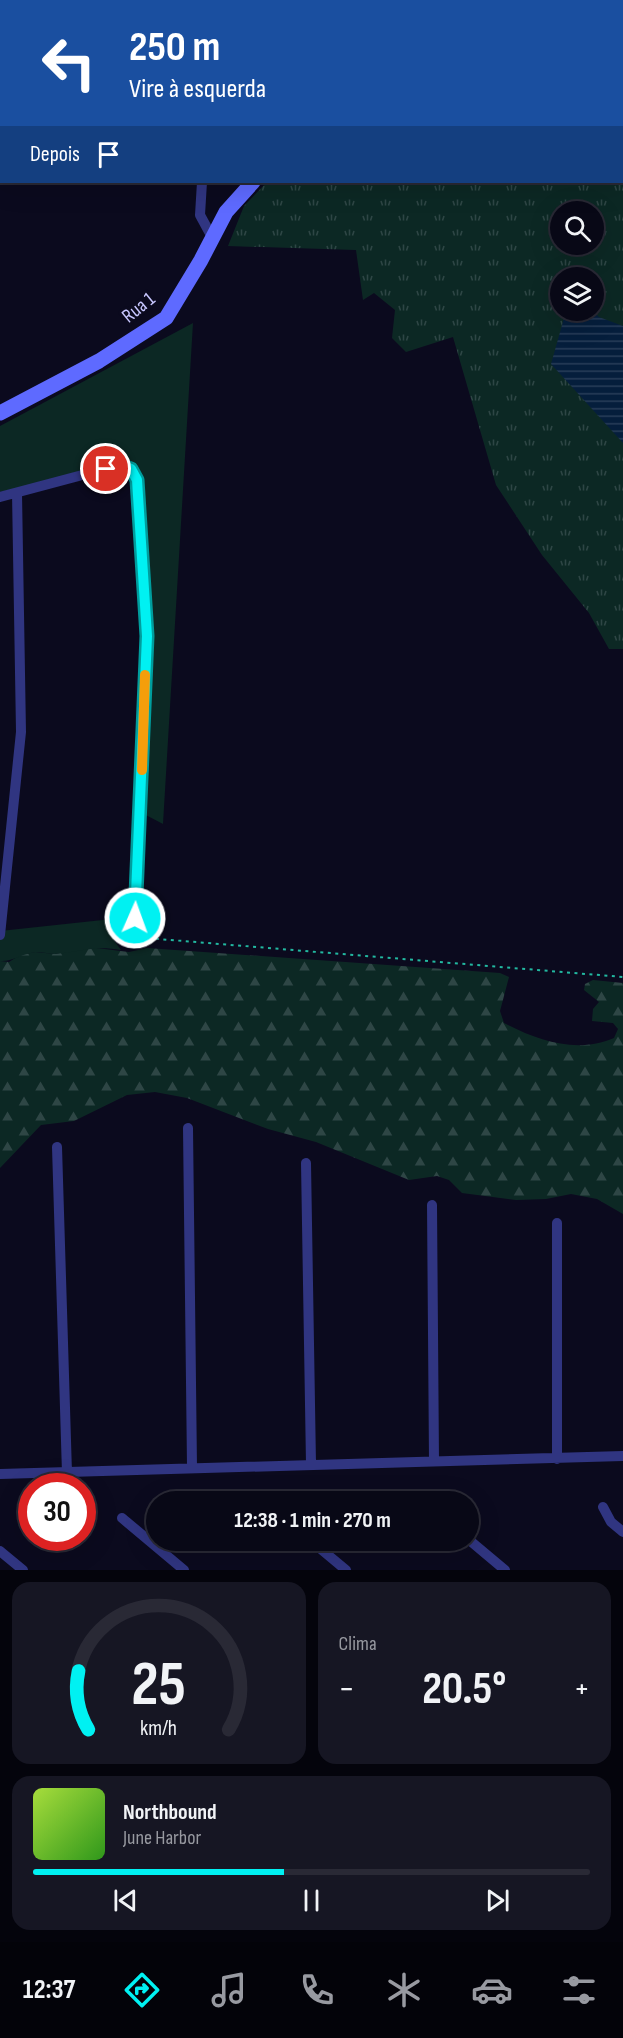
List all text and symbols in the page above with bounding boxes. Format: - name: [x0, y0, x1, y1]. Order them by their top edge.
- text: 250 m: [129, 22, 220, 73]
- icon: left: [30, 24, 108, 102]
- text: Vire à esquerda: [129, 73, 266, 105]
- icon: arrive: [92, 138, 125, 171]
- text: Depois: [30, 141, 80, 168]
- map controls: [550, 201, 604, 321]
- button: search: [550, 201, 604, 255]
- button: layers: [550, 267, 604, 321]
- street label: Rua 1: [117, 287, 160, 328]
- pin: [80, 443, 131, 494]
- icon: arrive: [89, 452, 122, 485]
- position arrow: [103, 886, 167, 950]
- speed limit sign: 30: [18, 1473, 96, 1551]
- text: 12:38 · 1 min · 270 m: [234, 1507, 391, 1534]
- text: Clima: [339, 1632, 377, 1656]
- text: 25: [131, 1648, 186, 1723]
- text: 20.5°: [422, 1662, 506, 1717]
- text: −: [339, 1669, 355, 1709]
- text: +: [574, 1669, 590, 1709]
- text: km/h: [140, 1716, 177, 1741]
- text: Northbound: [123, 1799, 217, 1826]
- text: June Harbor: [123, 1826, 201, 1850]
- icon: previous: [109, 1884, 142, 1917]
- icon: pause: [295, 1884, 328, 1917]
- icon: next: [481, 1884, 514, 1917]
- icon: directions: [121, 1969, 163, 2011]
- icon: music: [208, 1969, 250, 2011]
- icon: phone: [296, 1969, 338, 2011]
- icon: climate: [383, 1969, 425, 2011]
- icon: car: [471, 1969, 513, 2011]
- icon: filters: [558, 1969, 600, 2011]
- text: 12:37: [23, 1974, 75, 2006]

